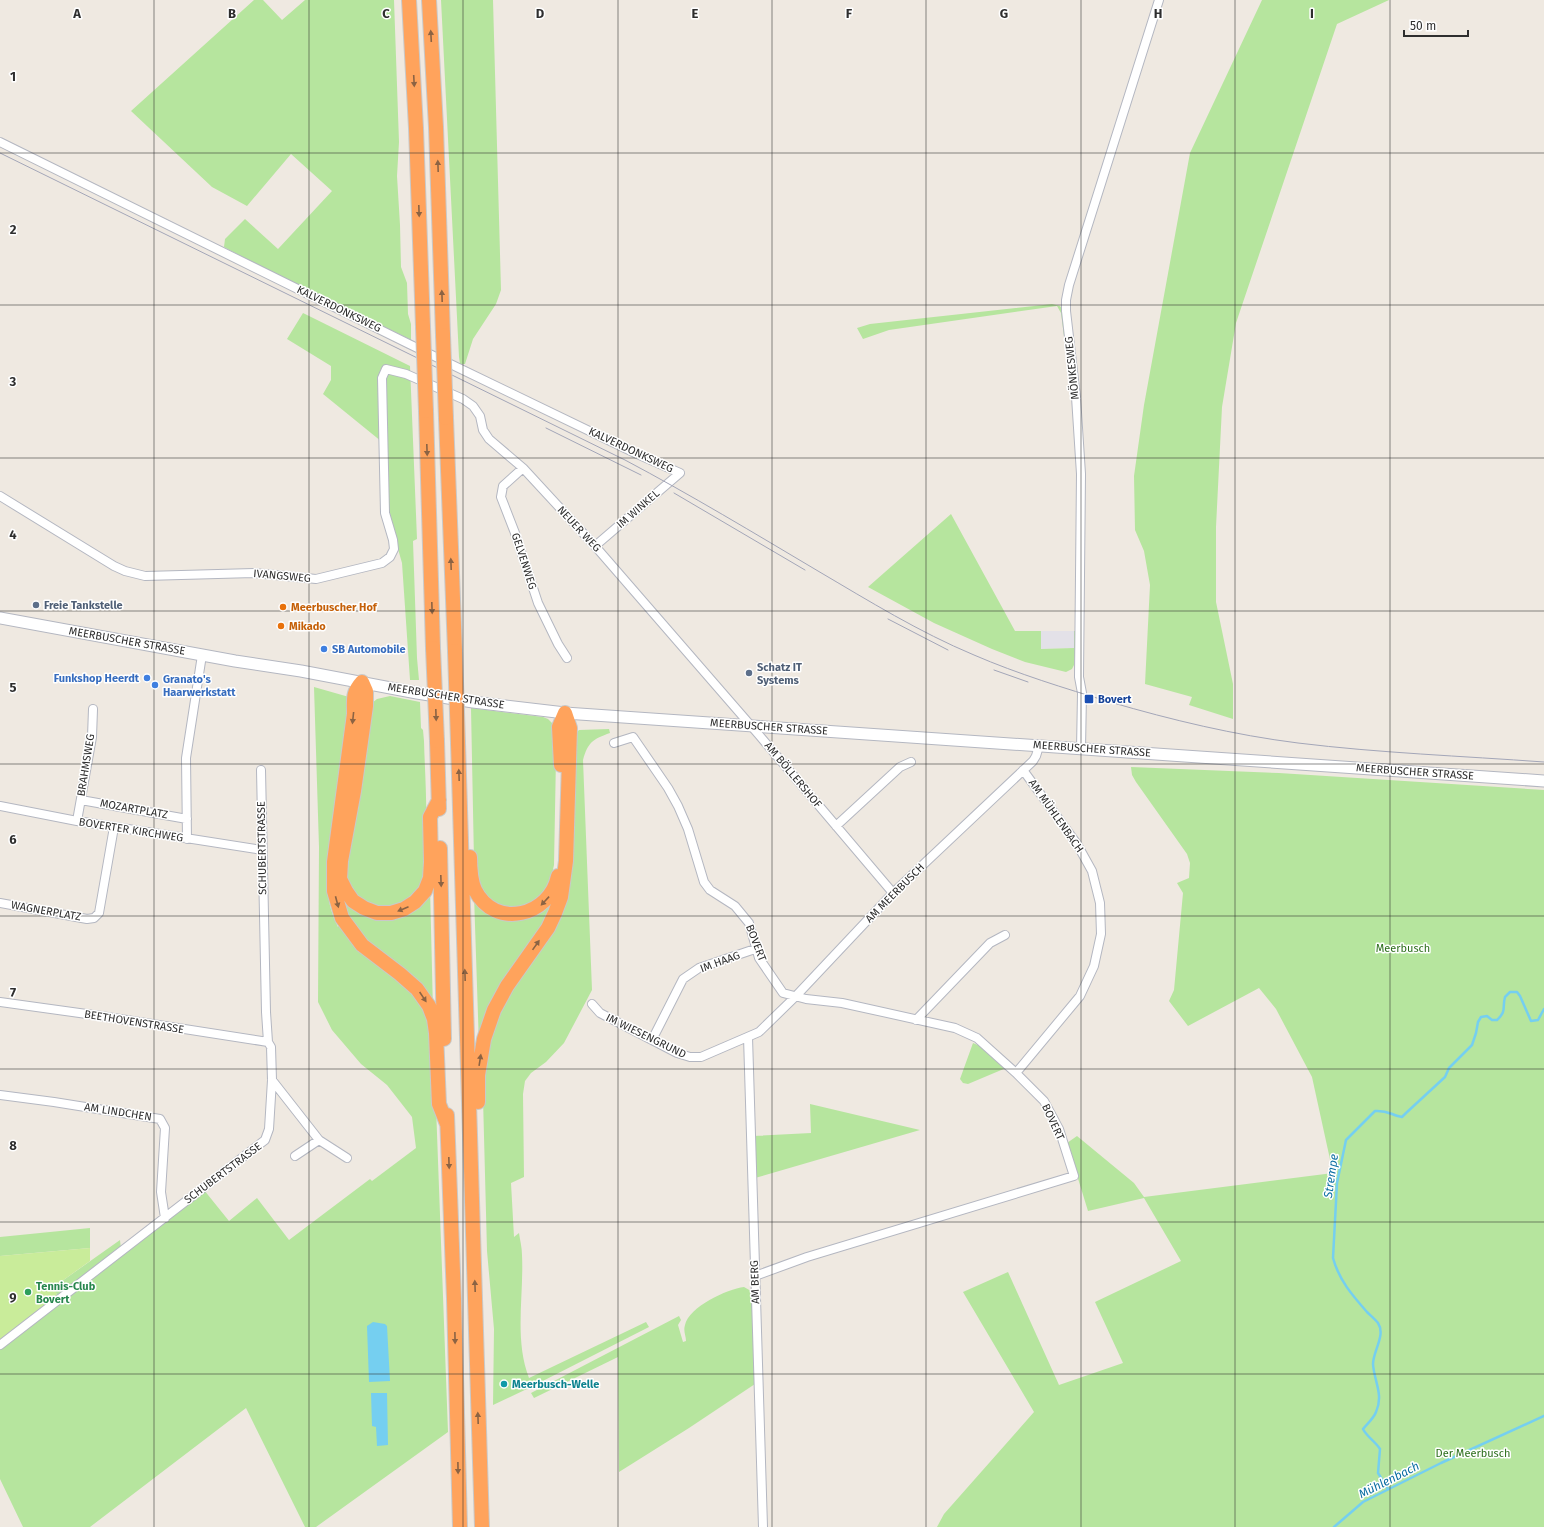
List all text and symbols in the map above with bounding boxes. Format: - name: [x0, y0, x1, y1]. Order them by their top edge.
- text: A: [72, 6, 81, 21]
- text: B: [228, 6, 236, 21]
- text: C: [382, 6, 390, 21]
- text: D: [536, 6, 545, 21]
- text: E: [692, 6, 699, 21]
- text: F: [846, 6, 853, 21]
- text: G: [1000, 6, 1008, 21]
- text: H: [1154, 6, 1162, 21]
- text: I: [1310, 6, 1314, 21]
- scale bar: [1404, 12, 1468, 38]
- text: 50 m: [1410, 19, 1436, 33]
- one-way arrow: [428, 30, 435, 42]
- text: 1: [10, 69, 16, 84]
- one-way arrow: [411, 75, 417, 88]
- one-way arrow: [434, 160, 441, 172]
- one-way arrow: [416, 205, 422, 218]
- text: 2: [10, 222, 17, 237]
- street label: KALVERDONKSWEG: [295, 283, 383, 335]
- one-way arrow: [438, 290, 445, 302]
- street label: MÖNKESWEG: [1061, 336, 1082, 400]
- text: 3: [9, 374, 17, 389]
- street label: KALVERDONKSWEG: [586, 425, 676, 475]
- one-way arrow: [424, 444, 430, 457]
- street label: IM WINKEL: [614, 487, 662, 531]
- street label: NEUER WEG: [554, 503, 604, 555]
- text: 4: [9, 527, 17, 542]
- street label: GELVENWEG: [509, 531, 539, 591]
- one-way arrow: [448, 558, 455, 570]
- street label: IVANGSWEG: [253, 567, 311, 585]
- place label: Freie Tankstelle: [44, 599, 123, 612]
- marker: Freie Tankstelle: [31, 600, 41, 610]
- place label: Meerbuscher Hof: [291, 601, 378, 614]
- marker: Meerbuscher Hof: [278, 602, 288, 612]
- one-way arrow: [429, 602, 435, 615]
- place label: Mikado: [289, 620, 326, 633]
- marker: Mikado: [276, 621, 286, 631]
- street label: MEERBUSCHER STRASSE: [68, 624, 186, 658]
- place label: SB Automobile: [332, 643, 406, 656]
- marker: SB Automobile: [319, 644, 329, 654]
- place label: Schatz IT Systems: [757, 661, 802, 687]
- marker: Schatz IT Systems: [744, 668, 754, 678]
- place label: Funkshop Heerdt: [54, 672, 140, 685]
- marker: Funkshop Heerdt: [142, 673, 152, 683]
- place label: Granato's Haarwerkstatt: [163, 673, 236, 699]
- text: 5: [10, 680, 17, 695]
- marker: Granato's Haarwerkstatt: [150, 680, 160, 690]
- street label: MEERBUSCHER STRASSE: [387, 680, 505, 712]
- marker: Bovert: [1083, 693, 1095, 705]
- place label: Bovert: [1098, 693, 1132, 706]
- one-way arrow: [432, 709, 439, 721]
- one-way arrow: [350, 712, 356, 724]
- street label: MEERBUSCHER STRASSE: [710, 716, 828, 738]
- street label: BRAHMSWEG: [75, 733, 97, 797]
- street label: MEERBUSCHER STRASSE: [1033, 738, 1151, 760]
- street label: AM BÖLLERSHOF: [762, 739, 825, 811]
- street label: MEERBUSCHER STRASSE: [1356, 761, 1474, 783]
- one-way arrow: [455, 769, 462, 781]
- street label: AM MÜHLENBACH: [1026, 776, 1087, 855]
- street label: MOZARTPLATZ: [99, 797, 169, 821]
- street label: SCHUBERTSTRASSE: [255, 801, 269, 895]
- street label: BOVERTER KIRCHWEG: [78, 815, 184, 845]
- text: 6: [9, 832, 17, 847]
- street label: AM MEERBUSCH: [863, 861, 927, 925]
- one-way arrow: [438, 875, 445, 887]
- one-way arrow: [335, 896, 341, 909]
- one-way arrow: [541, 896, 550, 905]
- street label: WAGNERPLATZ: [10, 898, 82, 924]
- one-way arrow: [396, 906, 408, 912]
- street label: BOVERT: [743, 923, 769, 964]
- one-way arrow: [532, 939, 540, 950]
- park label: Meerbusch: [1376, 942, 1430, 955]
- street label: IM HAAG: [698, 949, 742, 975]
- one-way arrow: [462, 968, 468, 981]
- text: 7: [10, 985, 16, 1000]
- one-way arrow: [419, 991, 426, 1003]
- street label: BEETHOVENSTRASSE: [83, 1008, 185, 1036]
- street label: IM WIESENGRUND: [604, 1011, 688, 1061]
- one-way arrow: [478, 1054, 484, 1066]
- street label: AM LINDCHEN: [83, 1100, 153, 1124]
- street label: BOVERT: [1039, 1102, 1067, 1142]
- text: 8: [9, 1138, 17, 1153]
- street label: SCHUBERTSTRASSE: [182, 1140, 264, 1206]
- water label: Strempe: [1321, 1153, 1341, 1200]
- one-way arrow: [445, 1157, 452, 1169]
- street label: AM BERG: [748, 1260, 762, 1304]
- place label: Tennis-Club Bovert: [36, 1280, 96, 1306]
- one-way arrow: [471, 1280, 478, 1292]
- marker: Tennis-Club Bovert: [23, 1287, 33, 1297]
- text: 9: [9, 1290, 17, 1305]
- one-way arrow: [452, 1332, 458, 1345]
- place label: Meerbusch-Welle: [512, 1378, 599, 1391]
- marker: Meerbusch-Welle: [499, 1379, 509, 1389]
- one-way arrow: [475, 1412, 482, 1424]
- park label: Der Meerbusch: [1436, 1447, 1510, 1460]
- water label: Mühlenbach: [1356, 1459, 1422, 1501]
- one-way arrow: [455, 1462, 462, 1474]

